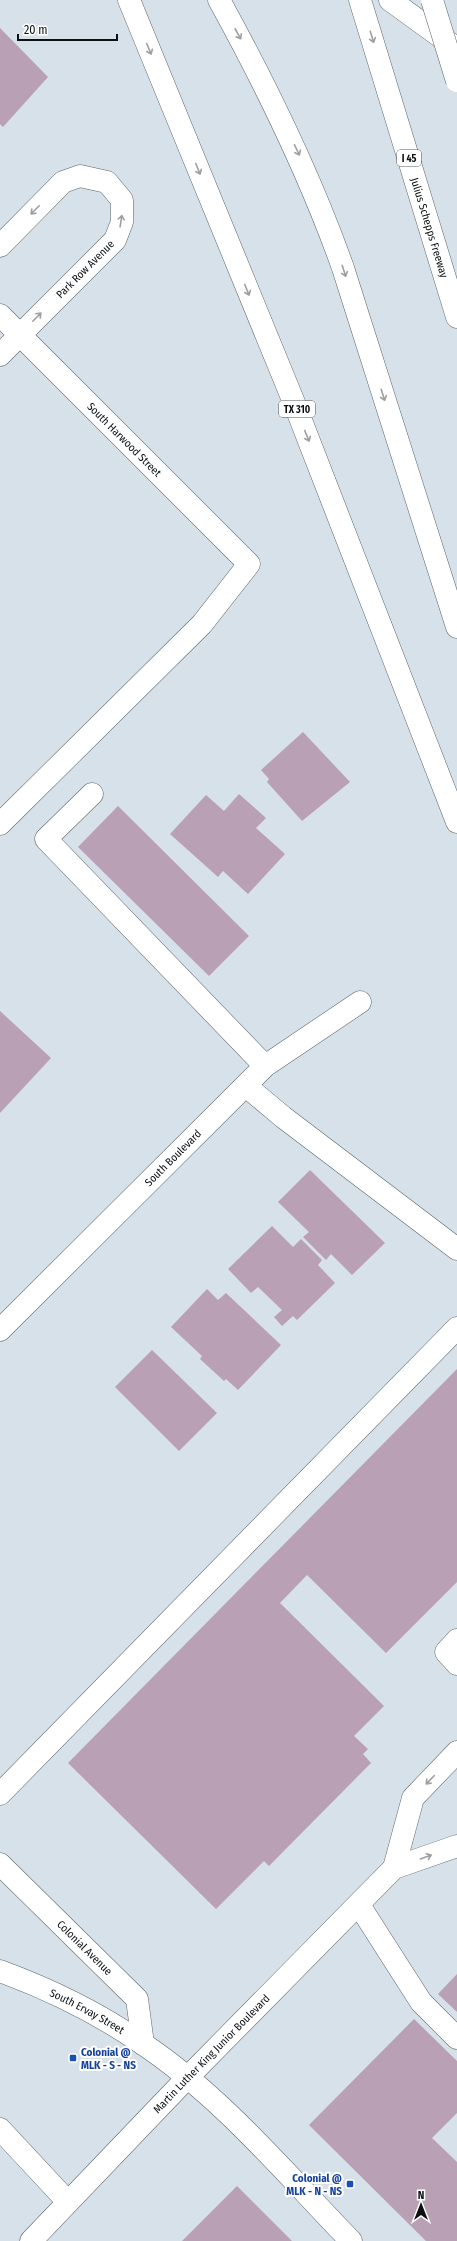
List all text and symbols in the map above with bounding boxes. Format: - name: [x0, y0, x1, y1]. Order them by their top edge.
- scale bar: [18, 16, 117, 42]
- text: 20 m: [24, 23, 48, 37]
- one-way arrow: [235, 28, 243, 40]
- one-way arrow: [369, 31, 376, 44]
- one-way arrow: [145, 43, 153, 55]
- one-way arrow: [294, 144, 301, 156]
- road number: I 45: [397, 150, 421, 166]
- one-way arrow: [195, 163, 202, 175]
- street label: Julius Schepps Freeway: [408, 176, 451, 279]
- one-way arrow: [30, 205, 40, 215]
- one-way arrow: [117, 214, 125, 227]
- street label: Park Row Avenue: [54, 238, 117, 301]
- one-way arrow: [341, 264, 348, 277]
- one-way arrow: [244, 283, 252, 295]
- one-way arrow: [32, 312, 42, 322]
- one-way arrow: [380, 389, 388, 401]
- street label: South Harwood Street: [84, 400, 164, 480]
- road number: TX 310: [279, 401, 315, 417]
- one-way arrow: [304, 429, 312, 441]
- street label: South Boulevard: [142, 1127, 204, 1189]
- one-way arrow: [425, 1775, 435, 1785]
- one-way arrow: [419, 1853, 432, 1860]
- street label: Colonial Avenue: [54, 1918, 115, 1978]
- street label: South Ervay Street: [48, 1986, 127, 2037]
- street label: Martin Luther King Junior Boulevard: [151, 1992, 273, 2116]
- place label: Colonial @ MLK - S - NS: [81, 2046, 136, 2072]
- marker: Colonial @ MLK - S - NS: [68, 2053, 78, 2063]
- place label: Colonial @ MLK - N - NS: [286, 2172, 342, 2198]
- marker: Colonial @ MLK - N - NS: [345, 2179, 355, 2189]
- north arrow: [401, 2185, 441, 2225]
- text: N: [418, 2189, 424, 2202]

